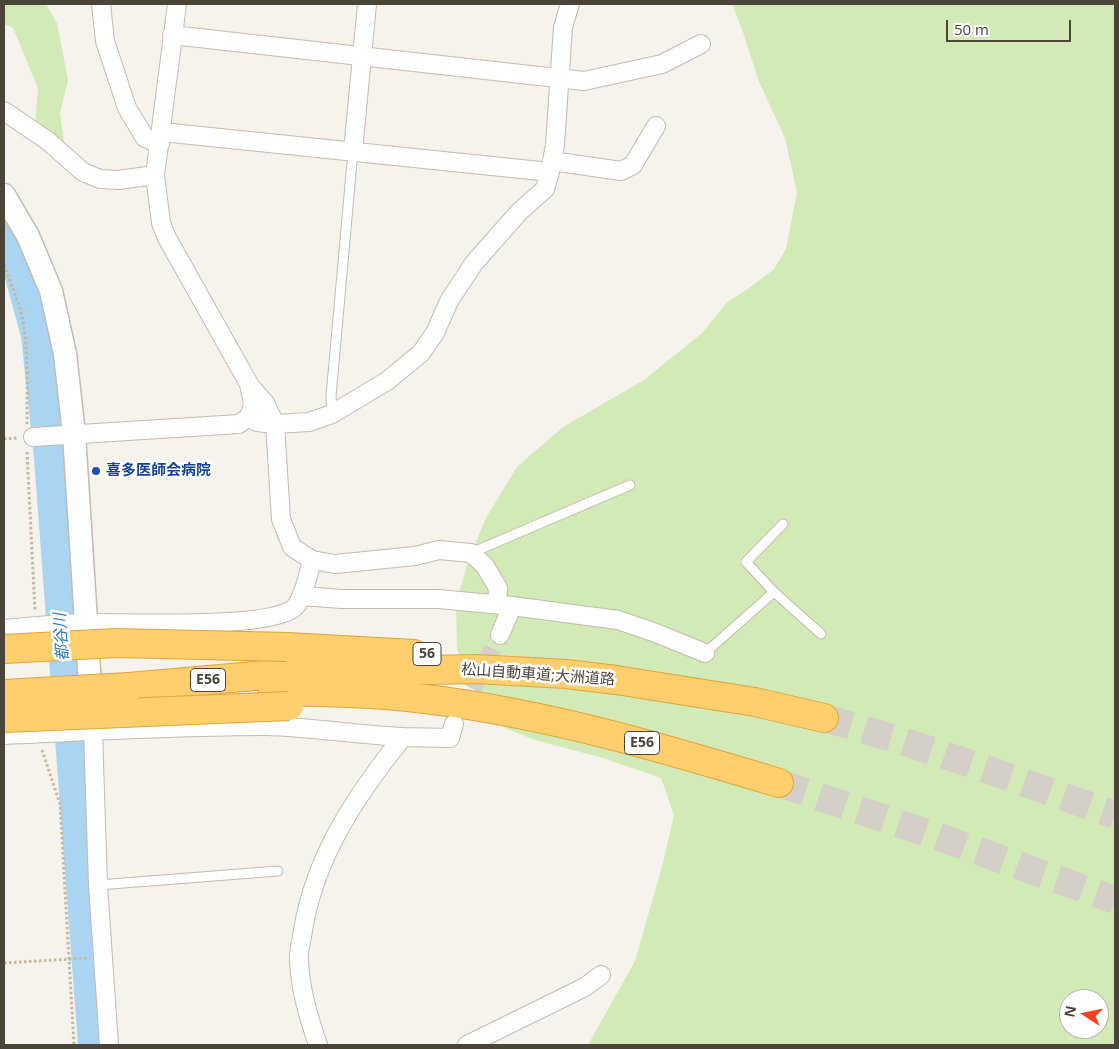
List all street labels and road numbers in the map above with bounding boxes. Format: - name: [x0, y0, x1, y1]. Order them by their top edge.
- road number: 56: [413, 642, 441, 666]
- street label: 松山自動車道;大洲道路: [461, 661, 615, 689]
- road number: E56: [190, 668, 226, 692]
- road number: E56: [624, 731, 660, 754]

